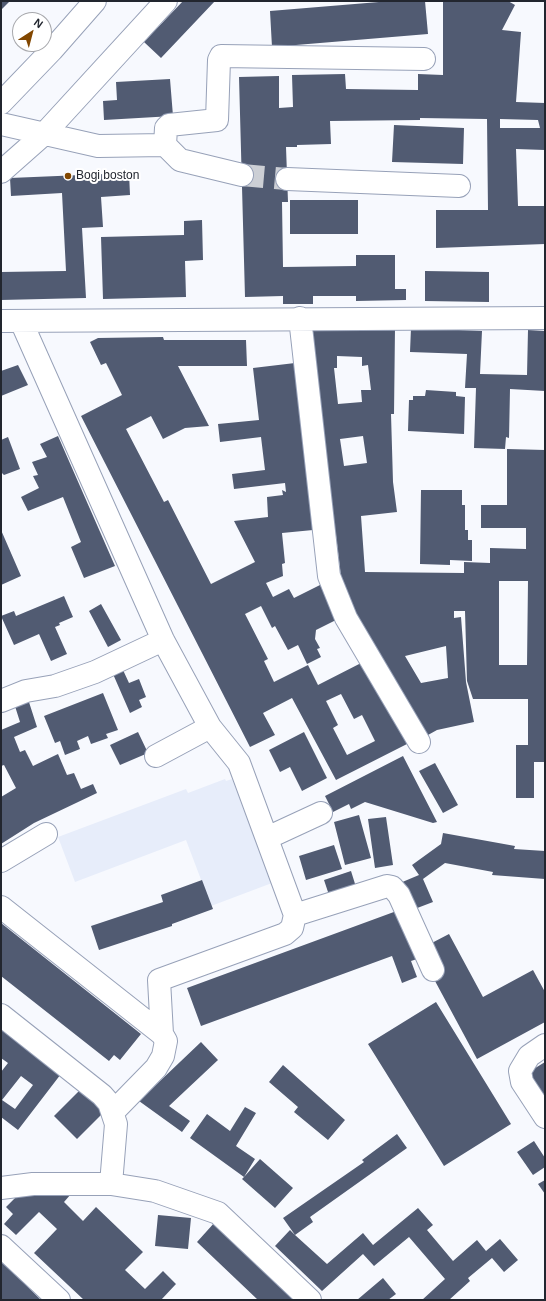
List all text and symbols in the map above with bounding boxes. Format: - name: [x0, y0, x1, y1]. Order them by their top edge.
- north arrow: [12, 12, 52, 52]
- text: N: [32, 16, 45, 30]
- place label: Bogi boston: [76, 169, 139, 183]
- marker: Bogi boston: [63, 171, 73, 181]

